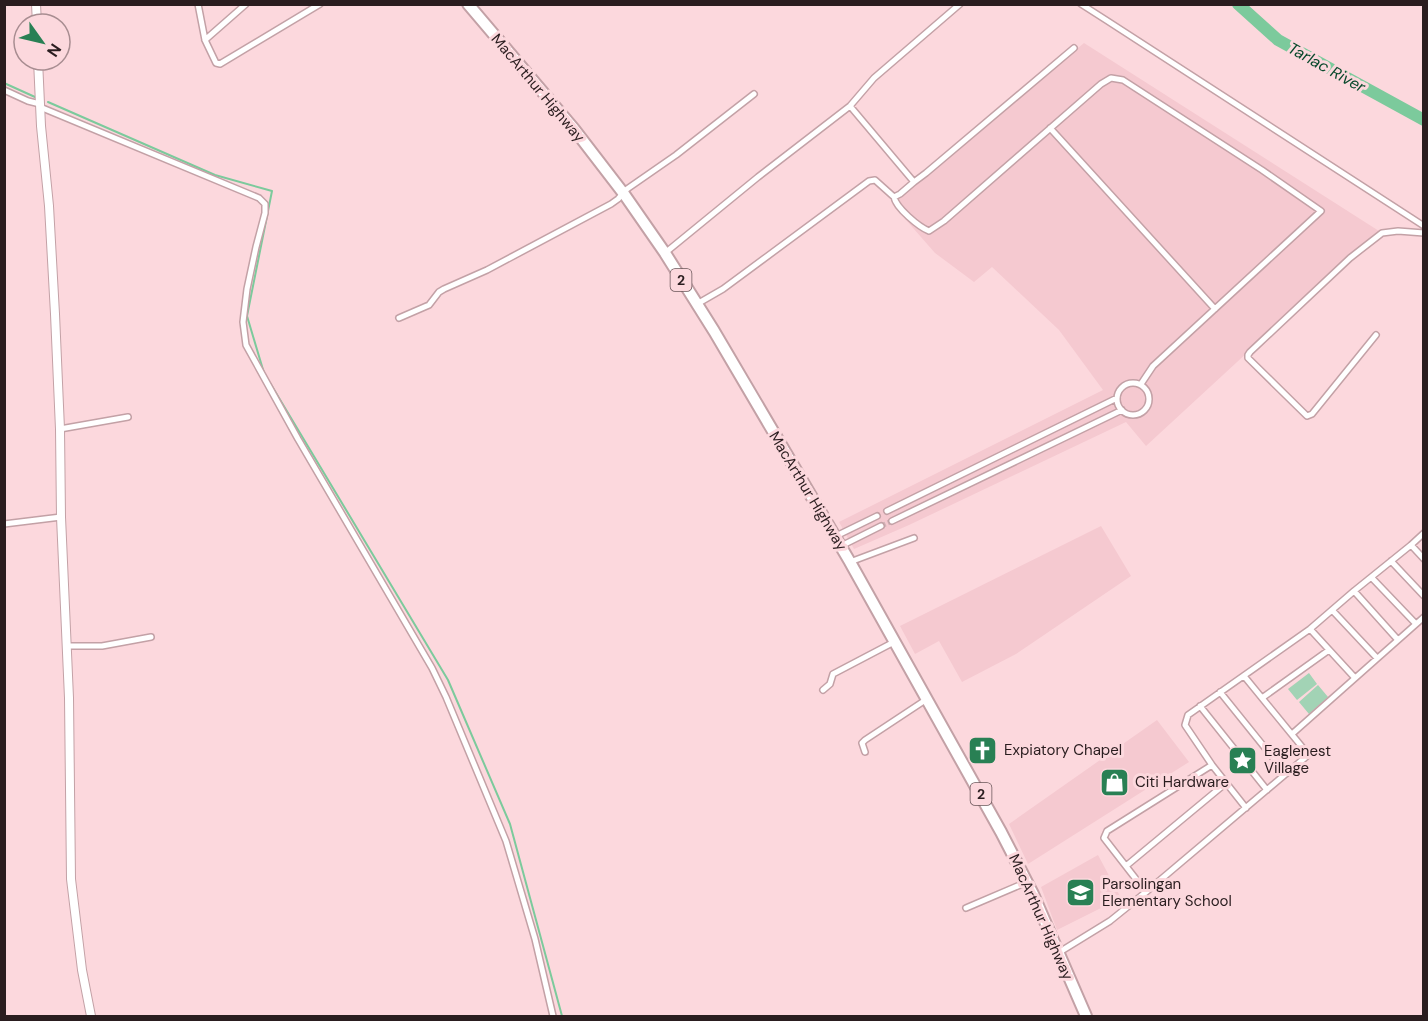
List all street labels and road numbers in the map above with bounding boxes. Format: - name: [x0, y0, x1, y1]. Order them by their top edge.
- street label: MacArthur Highway: [487, 30, 590, 147]
- road number: 2: [670, 269, 692, 291]
- street label: MacArthur Highway: [764, 428, 852, 555]
- road number: 2: [970, 783, 992, 805]
- street label: MacArthur Highway: [1004, 851, 1078, 984]

